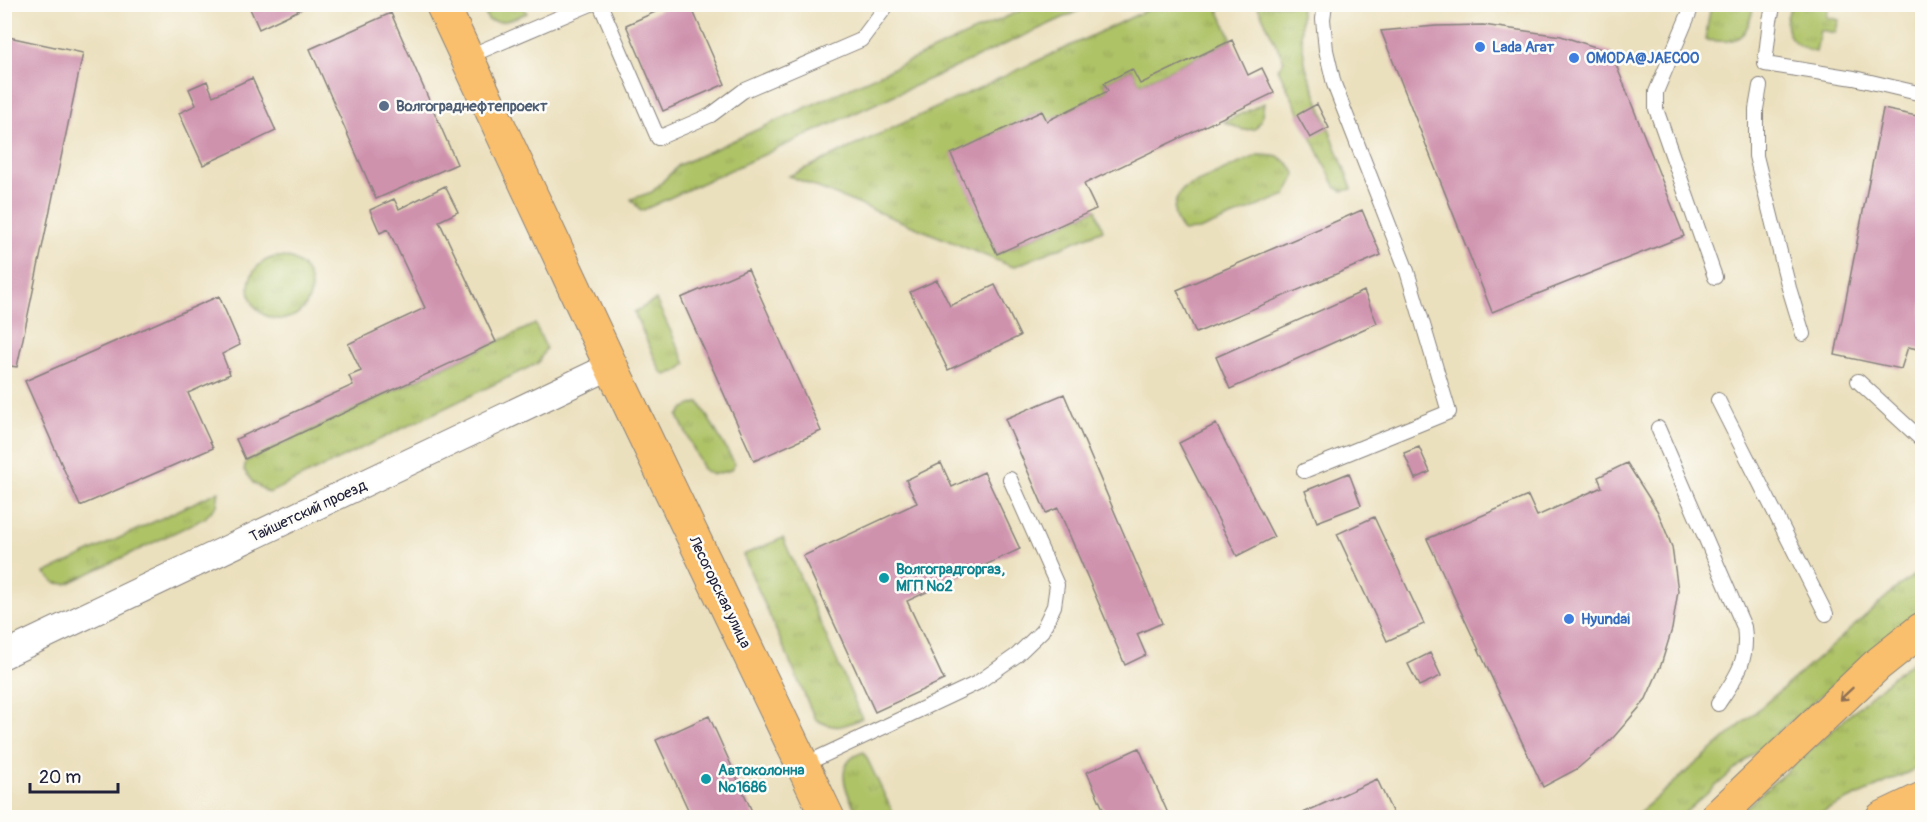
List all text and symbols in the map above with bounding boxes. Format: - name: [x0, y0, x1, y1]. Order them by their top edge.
- place label: Lada Агат: [1492, 38, 1555, 57]
- marker: Lada Агат: [1473, 40, 1487, 54]
- place label: OMODA@JAECOO: [1586, 49, 1700, 68]
- marker: OMODA@JAECOO: [1567, 51, 1581, 65]
- place label: Волгограднефтепроект: [396, 97, 548, 116]
- marker: Волгограднефтепроект: [377, 99, 391, 113]
- street label: Тайшетский проезд: [247, 476, 370, 547]
- street label: Лесогорская улица: [684, 532, 755, 651]
- place label: Волгоградгоргаз, МГП №2: [896, 560, 1005, 596]
- marker: Волгоградгоргаз, МГП №2: [877, 571, 891, 585]
- place label: Hyundai: [1581, 610, 1630, 629]
- marker: Hyundai: [1562, 612, 1576, 626]
- one-way arrow: [1839, 687, 1854, 701]
- scale bar: [30, 756, 118, 794]
- place label: Автоколонна №1686: [718, 761, 804, 797]
- text: 20 m: [39, 766, 81, 789]
- marker: Автоколонна №1686: [699, 772, 713, 786]

